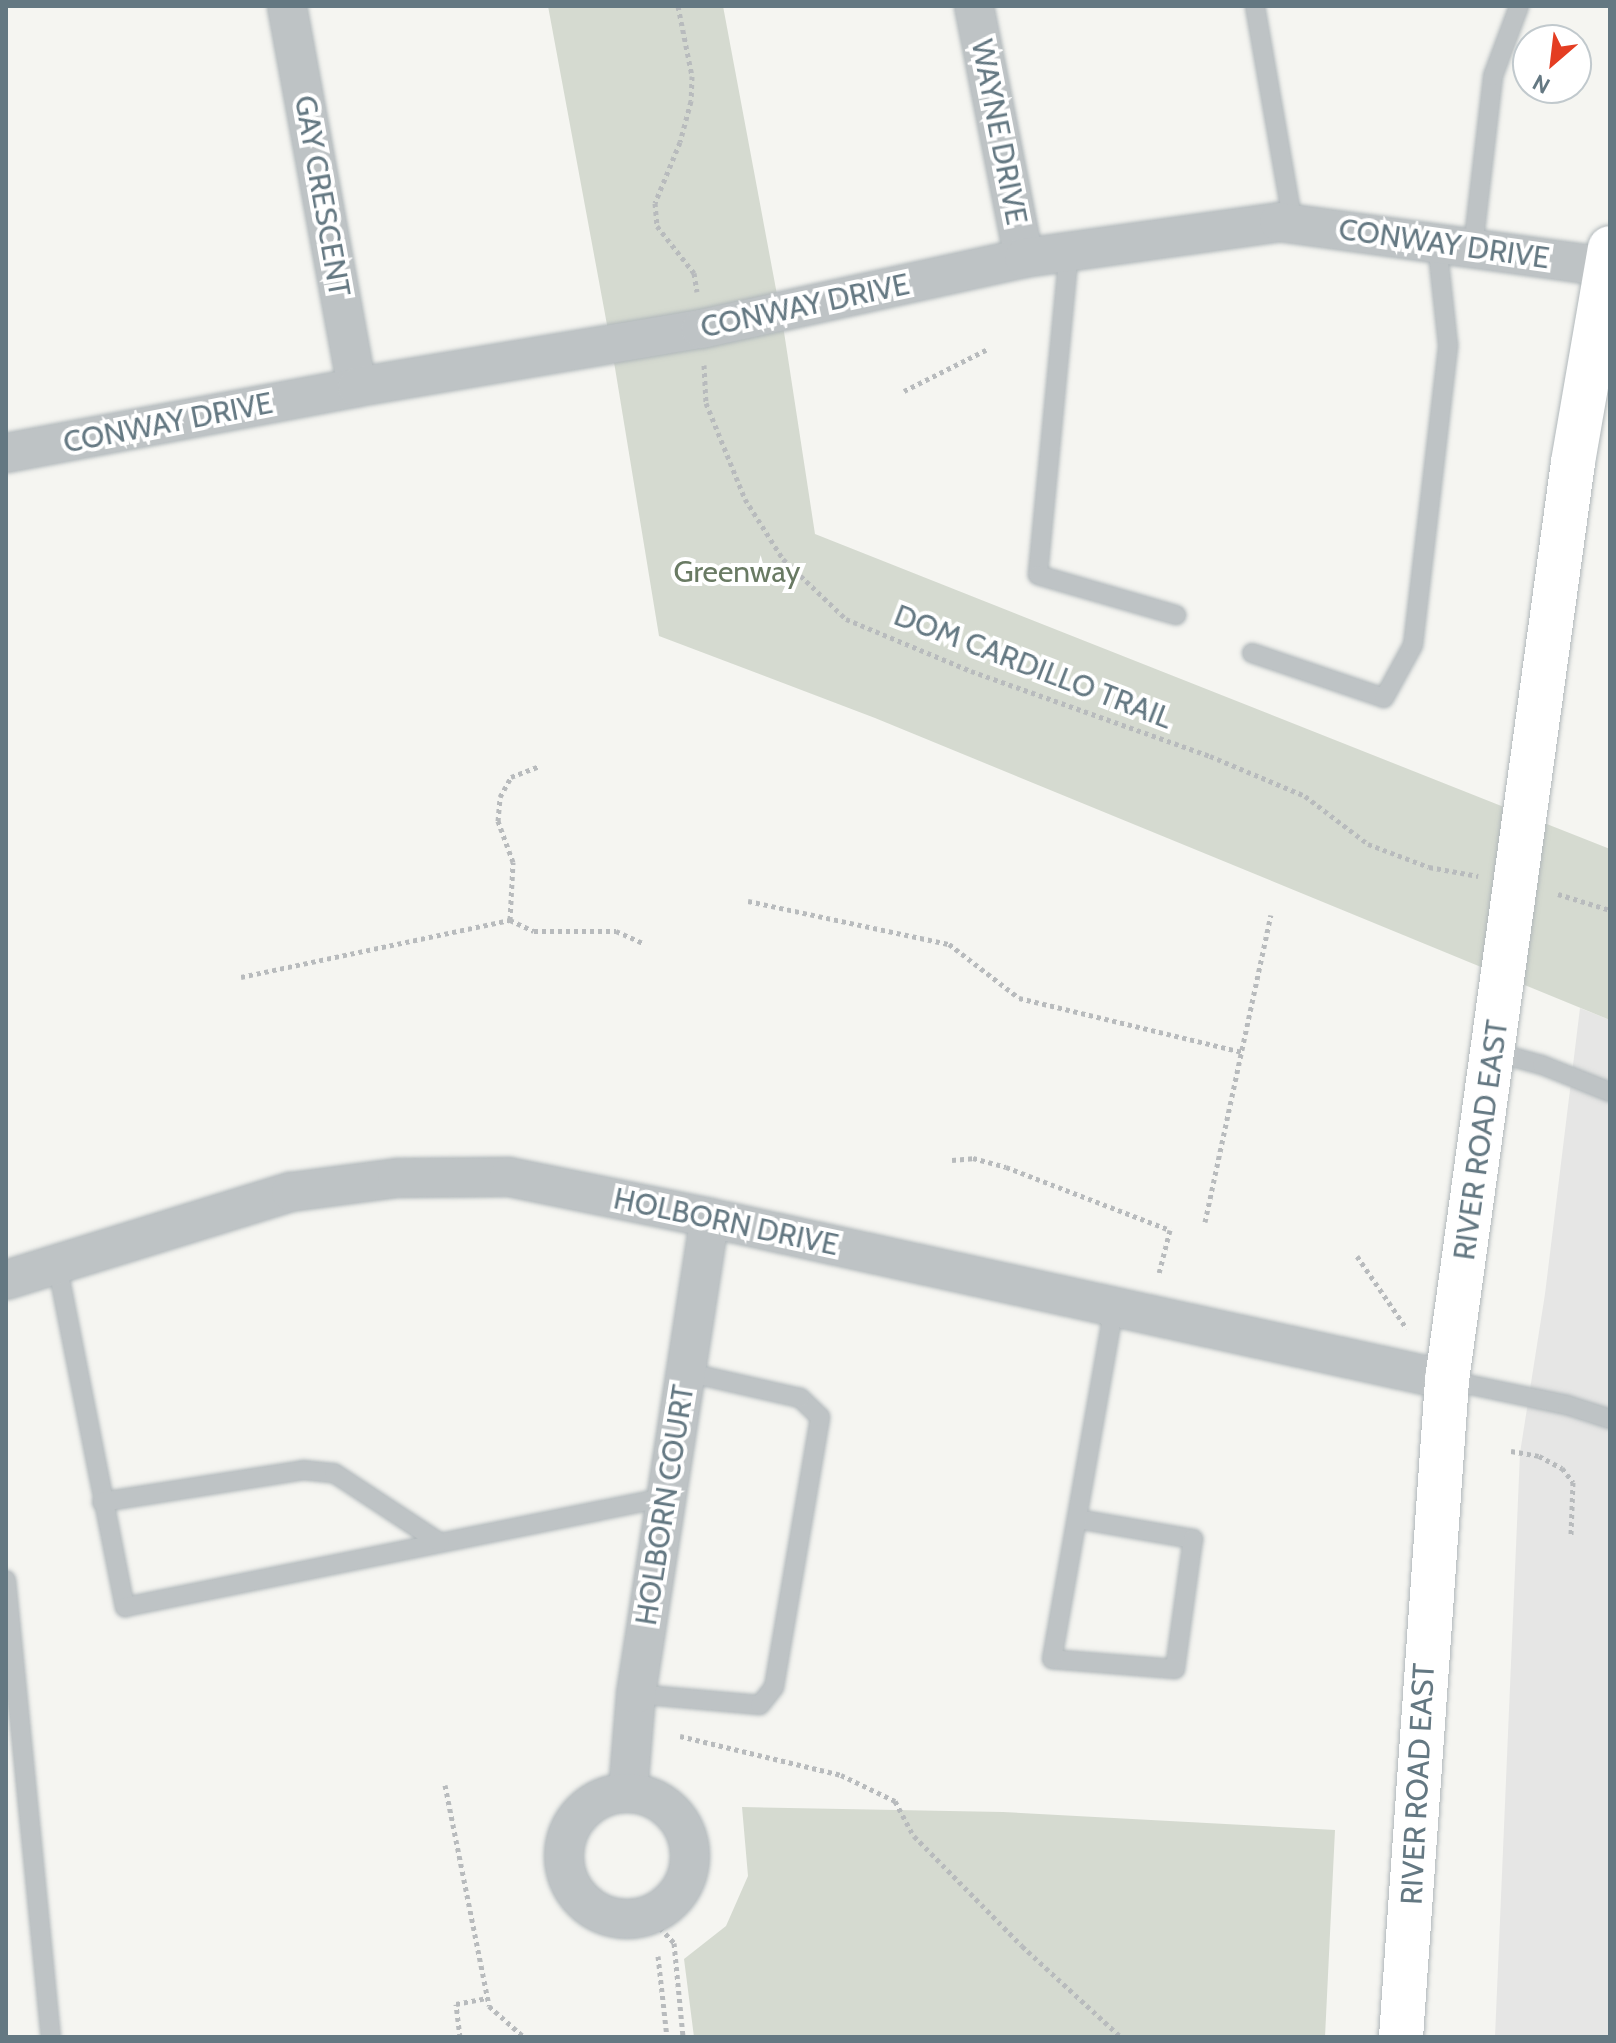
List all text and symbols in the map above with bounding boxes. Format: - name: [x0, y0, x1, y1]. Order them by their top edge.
- north arrow: [1512, 24, 1592, 104]
- street label: WAYNE DRIVE: [963, 36, 1035, 228]
- text: N: [1528, 68, 1555, 99]
- street label: GAY CRESCENT: [287, 93, 357, 299]
- street label: CONWAY DRIVE: [1336, 211, 1552, 277]
- street label: CONWAY DRIVE: [697, 266, 913, 346]
- street label: CONWAY DRIVE: [60, 385, 276, 461]
- park label: Greenway: [674, 554, 800, 590]
- street label: DOM CARDILLO TRAIL: [889, 597, 1177, 737]
- street label: RIVER ROAD EAST: [1446, 1018, 1516, 1262]
- street label: HOLBORN DRIVE: [610, 1181, 842, 1263]
- street label: HOLBORN COURT: [628, 1382, 702, 1628]
- street label: RIVER ROAD EAST: [1394, 1662, 1442, 1906]

